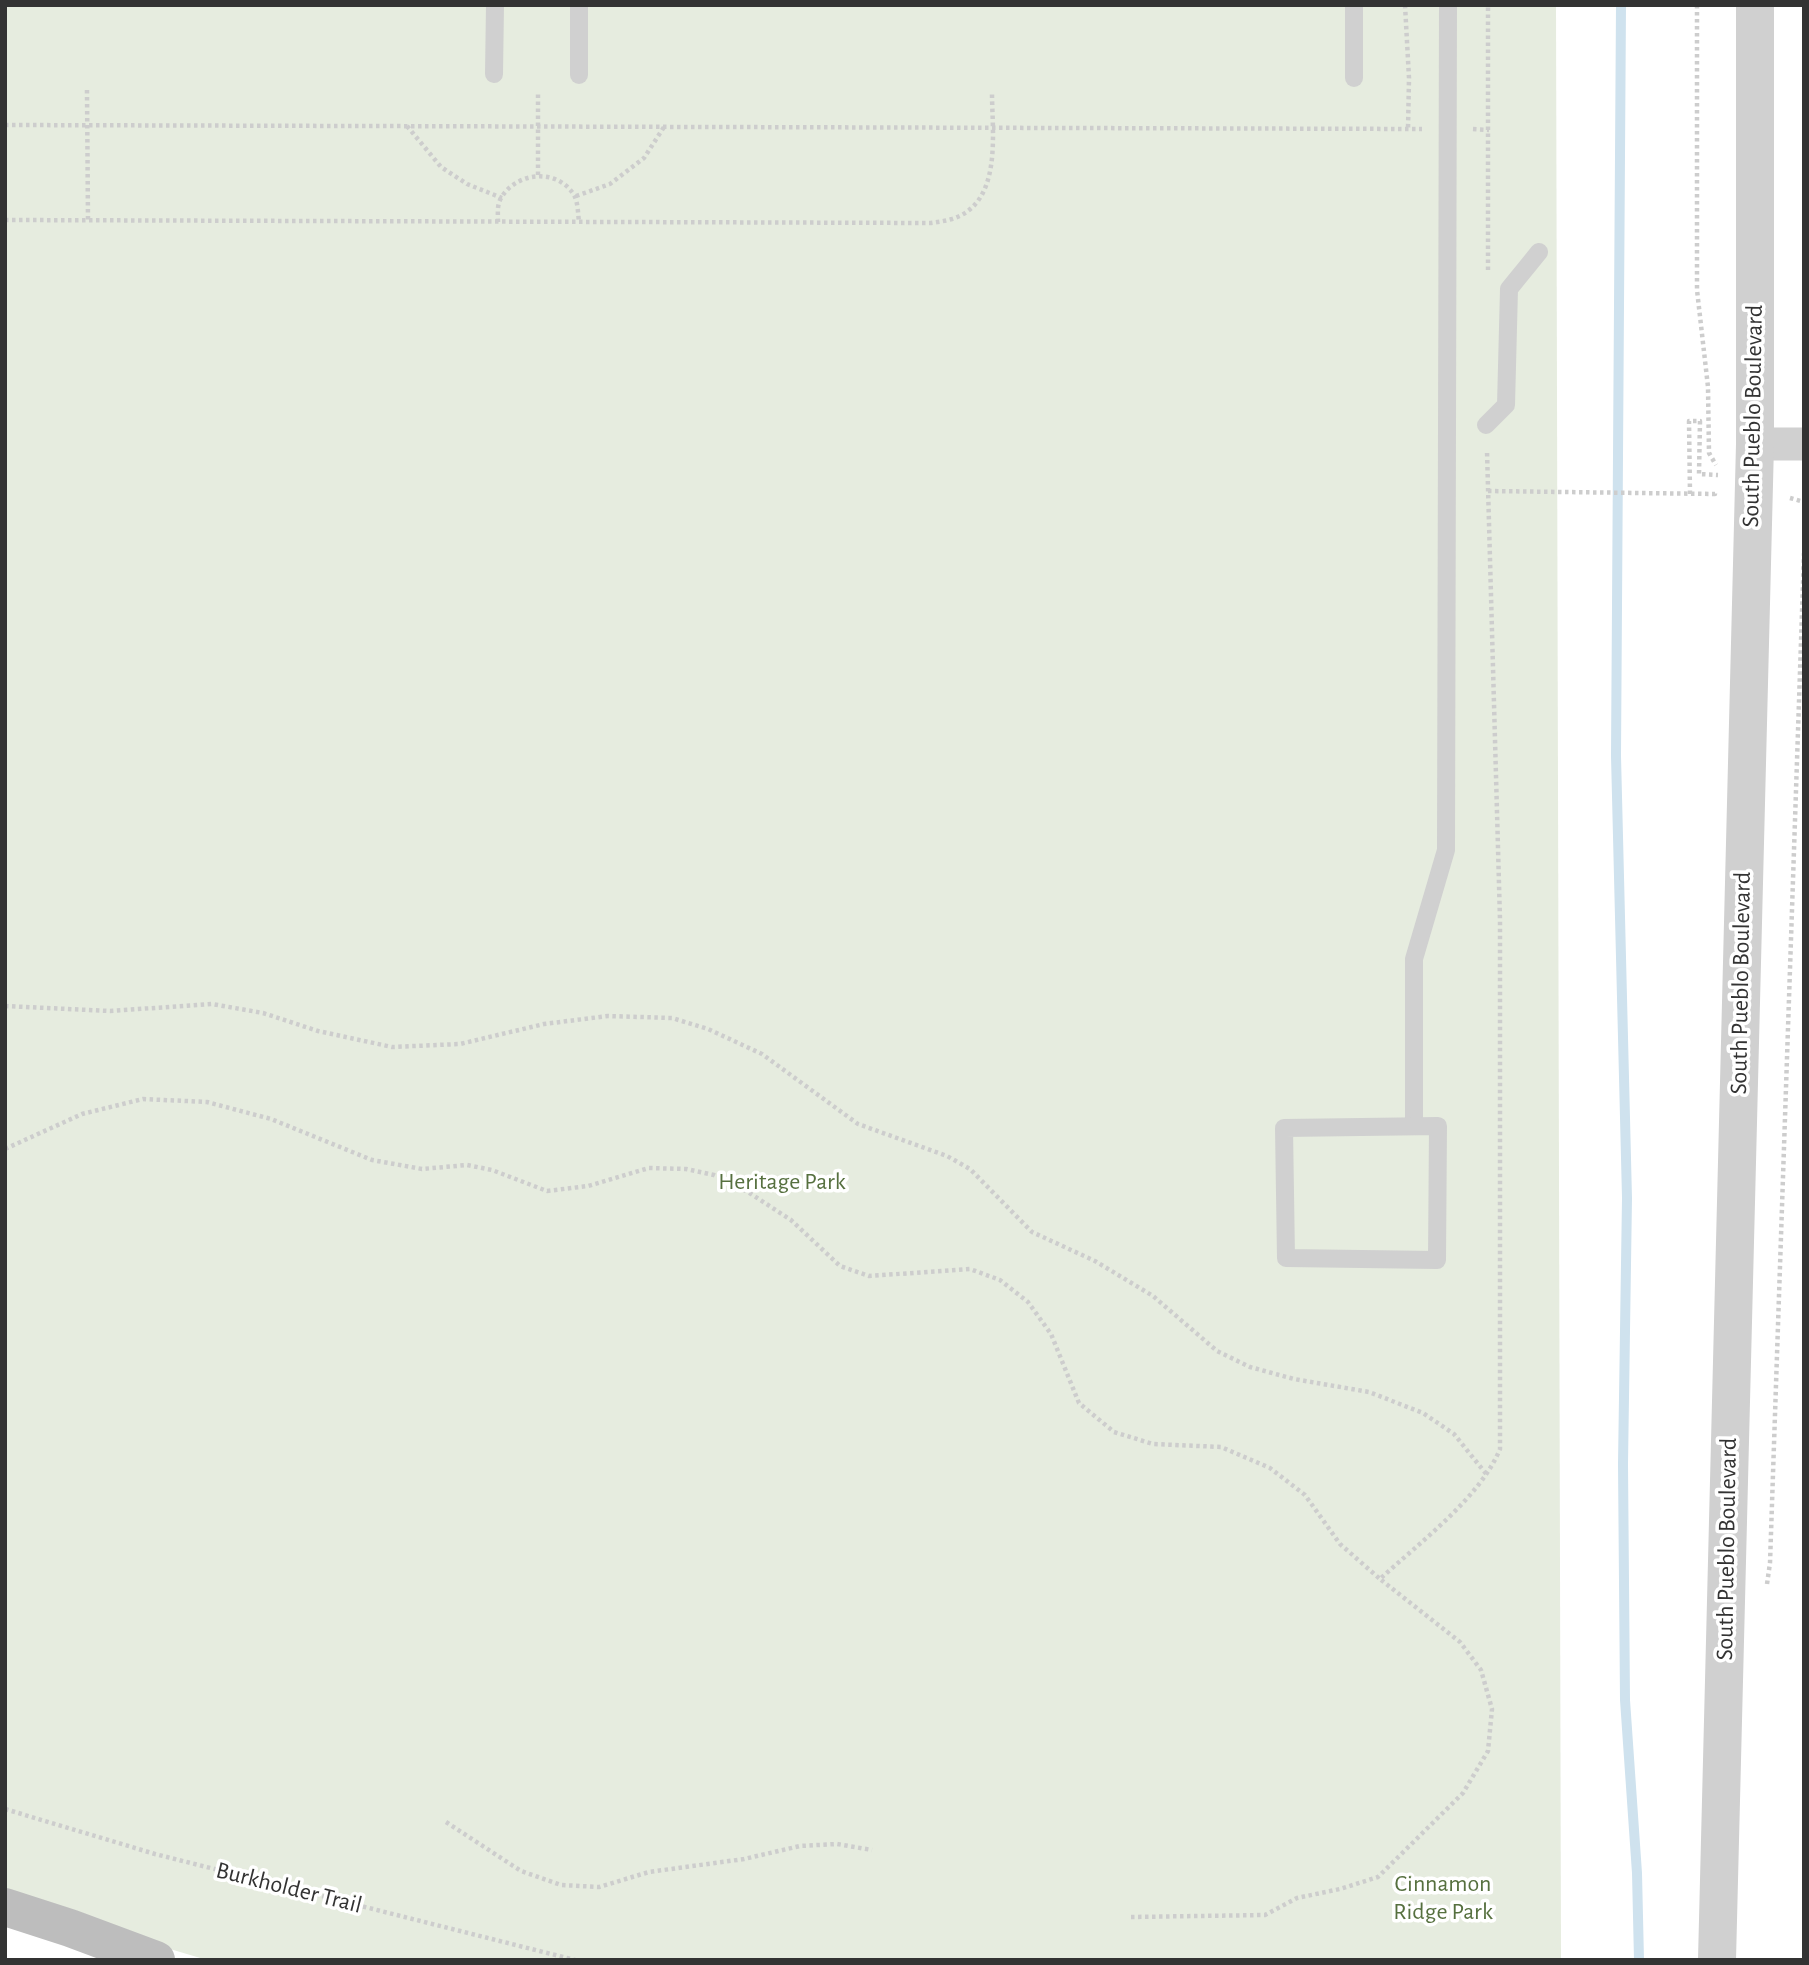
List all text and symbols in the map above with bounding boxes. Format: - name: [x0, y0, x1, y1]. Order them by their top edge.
- street label: South Pueblo Boulevard: [1739, 304, 1767, 528]
- street label: South Pueblo Boulevard: [1727, 871, 1755, 1095]
- park label: Heritage Park: [718, 1170, 846, 1194]
- street label: South Pueblo Boulevard: [1713, 1437, 1741, 1661]
- street label: Burkholder Trail: [214, 1858, 364, 1918]
- park label: Cinnamon Ridge Park: [1393, 1872, 1493, 1924]

